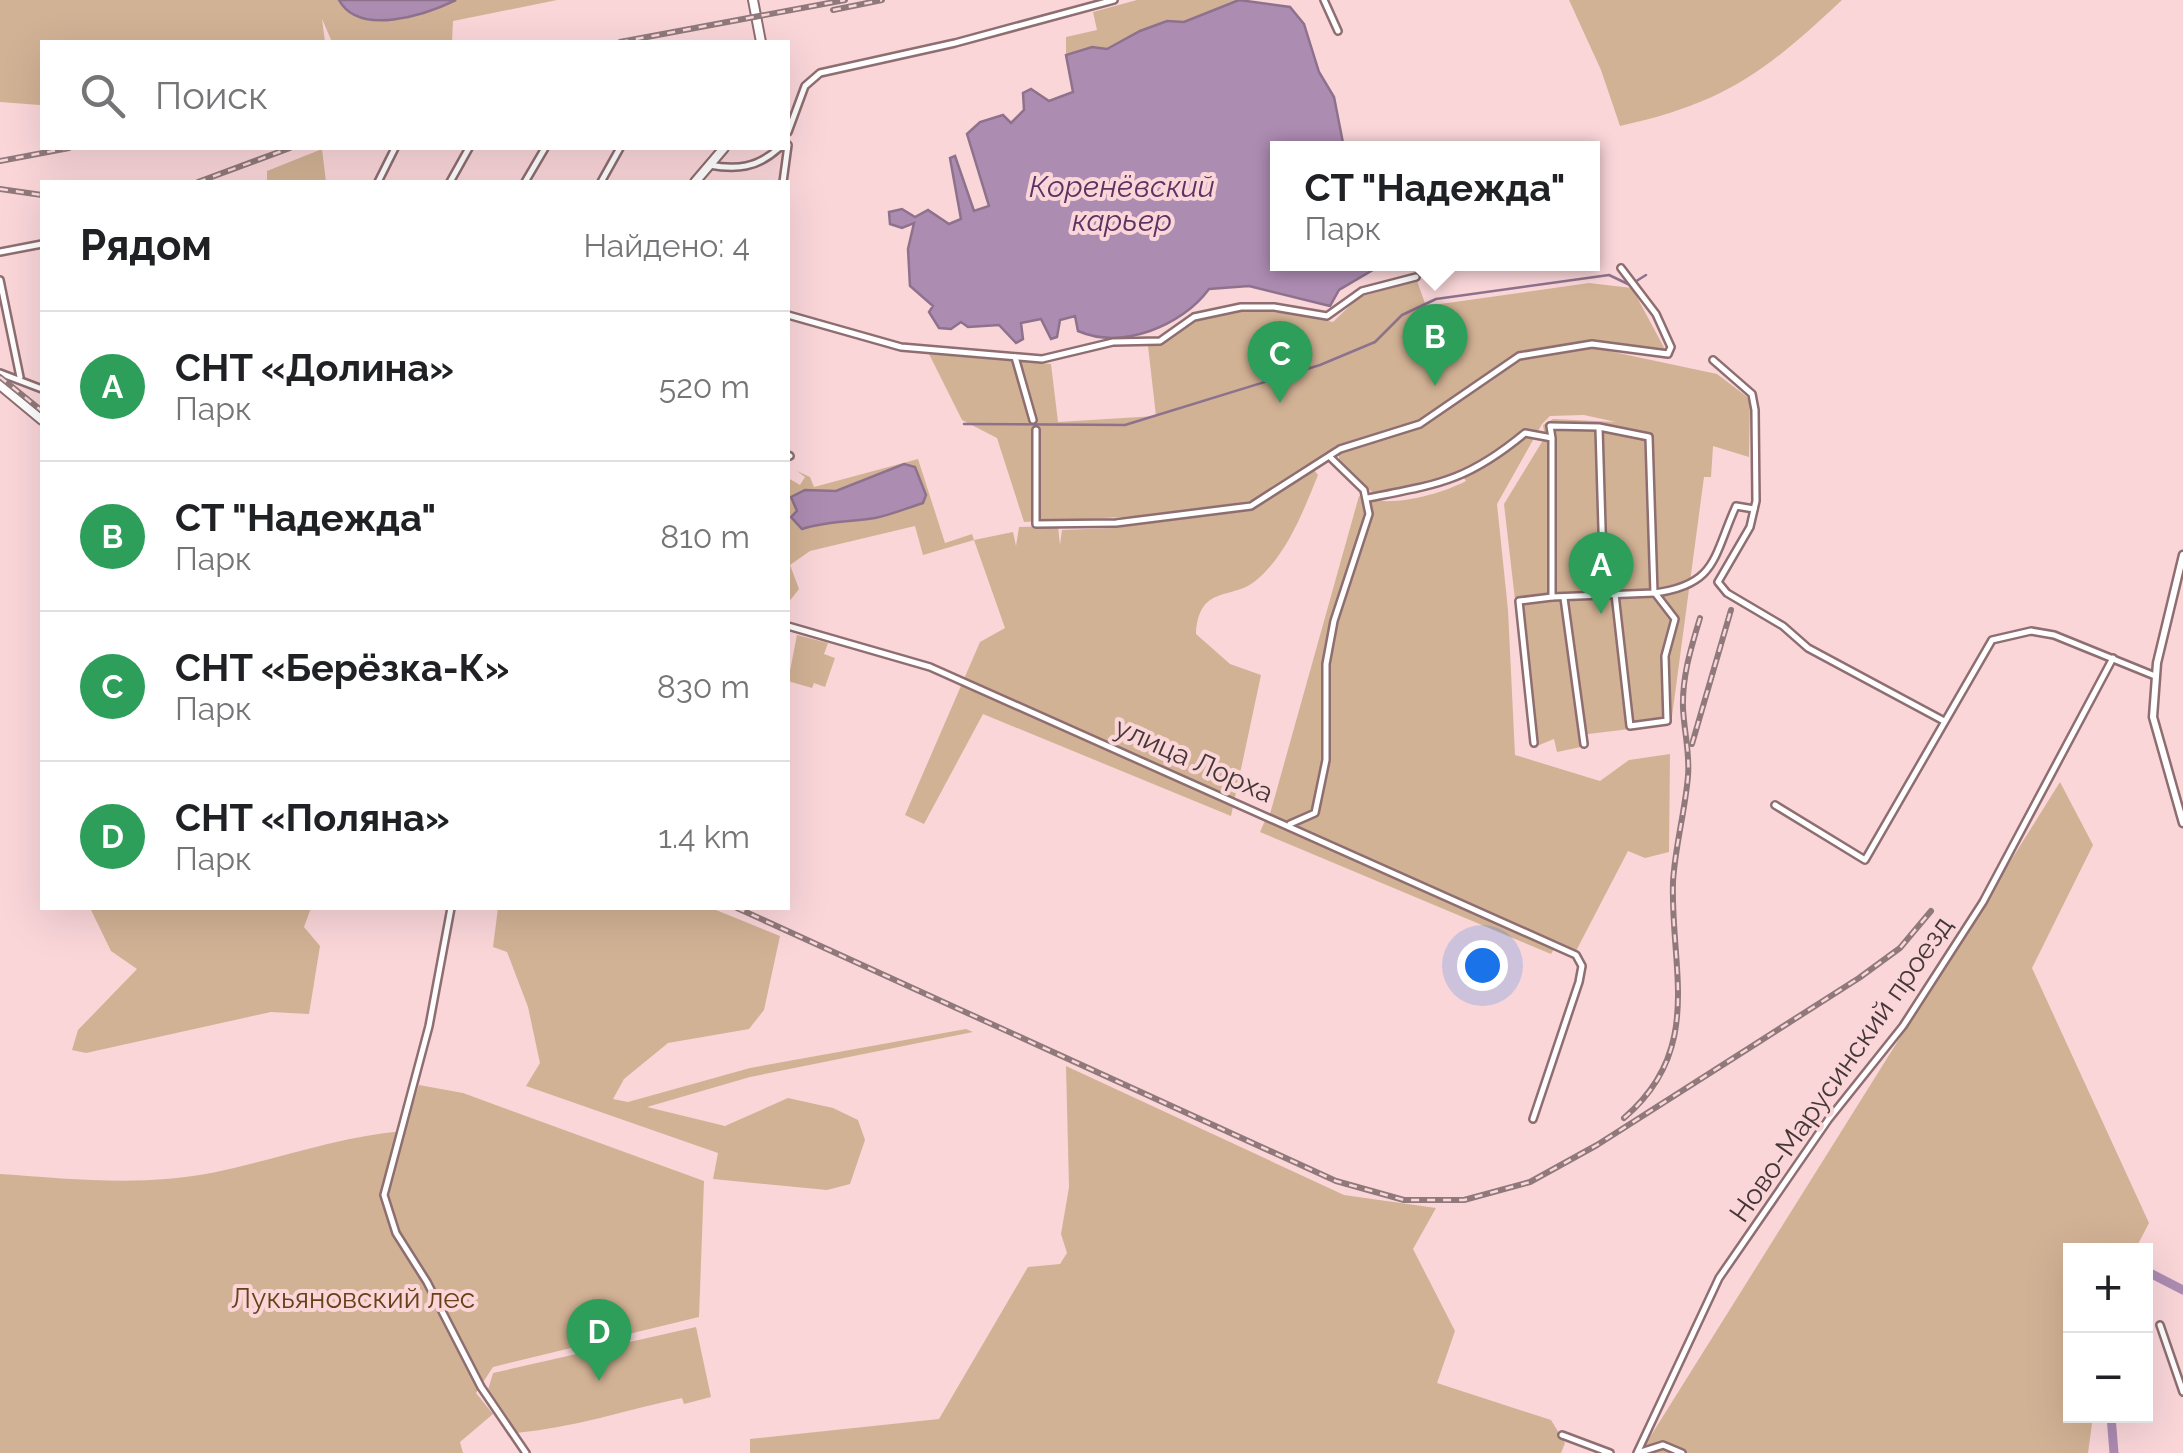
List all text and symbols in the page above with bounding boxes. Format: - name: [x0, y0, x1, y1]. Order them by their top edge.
- search box: [40, 40, 790, 150]
- icon: search: [75, 68, 130, 123]
- text: Поиск: [155, 73, 268, 118]
- popup: [1270, 141, 1600, 271]
- text: СТ "Надежда": [1304, 165, 1566, 210]
- water label: Коренёвский карьер: [1029, 169, 1215, 238]
- text: Парк: [1304, 210, 1381, 247]
- text: Рядом: [80, 221, 212, 270]
- text: Найдено: 4: [583, 227, 750, 264]
- pin: B: [1402, 304, 1468, 386]
- pin: C: [1248, 320, 1312, 403]
- text: СНТ «Долина»: [175, 345, 454, 390]
- text: A: [102, 368, 123, 405]
- text: 520 m: [659, 368, 750, 405]
- text: Парк: [175, 390, 252, 427]
- text: СТ "Надежда": [175, 495, 436, 540]
- text: B: [102, 518, 123, 555]
- text: 810 m: [660, 518, 750, 555]
- pin: A: [1568, 532, 1634, 614]
- text: Парк: [175, 540, 252, 577]
- text: СНТ «Берёзка-К»: [175, 645, 509, 690]
- text: C: [102, 668, 123, 705]
- text: 830 m: [657, 668, 750, 705]
- text: Парк: [175, 690, 252, 727]
- street label: улица Лорха: [1110, 710, 1278, 810]
- text: СНТ «Поляна»: [175, 795, 450, 840]
- text: D: [101, 818, 124, 855]
- text: 1.4 km: [658, 818, 750, 855]
- text: Парк: [175, 840, 252, 877]
- street label: Ново-Марусинский проезд: [1723, 910, 1959, 1228]
- your location: [1457, 940, 1508, 991]
- map controls: [2063, 1243, 2153, 1423]
- button: +: [2063, 1243, 2153, 1333]
- park label: Лукьяновский лес: [231, 1282, 475, 1315]
- pin: D: [566, 1298, 632, 1381]
- button: −: [2063, 1333, 2153, 1423]

